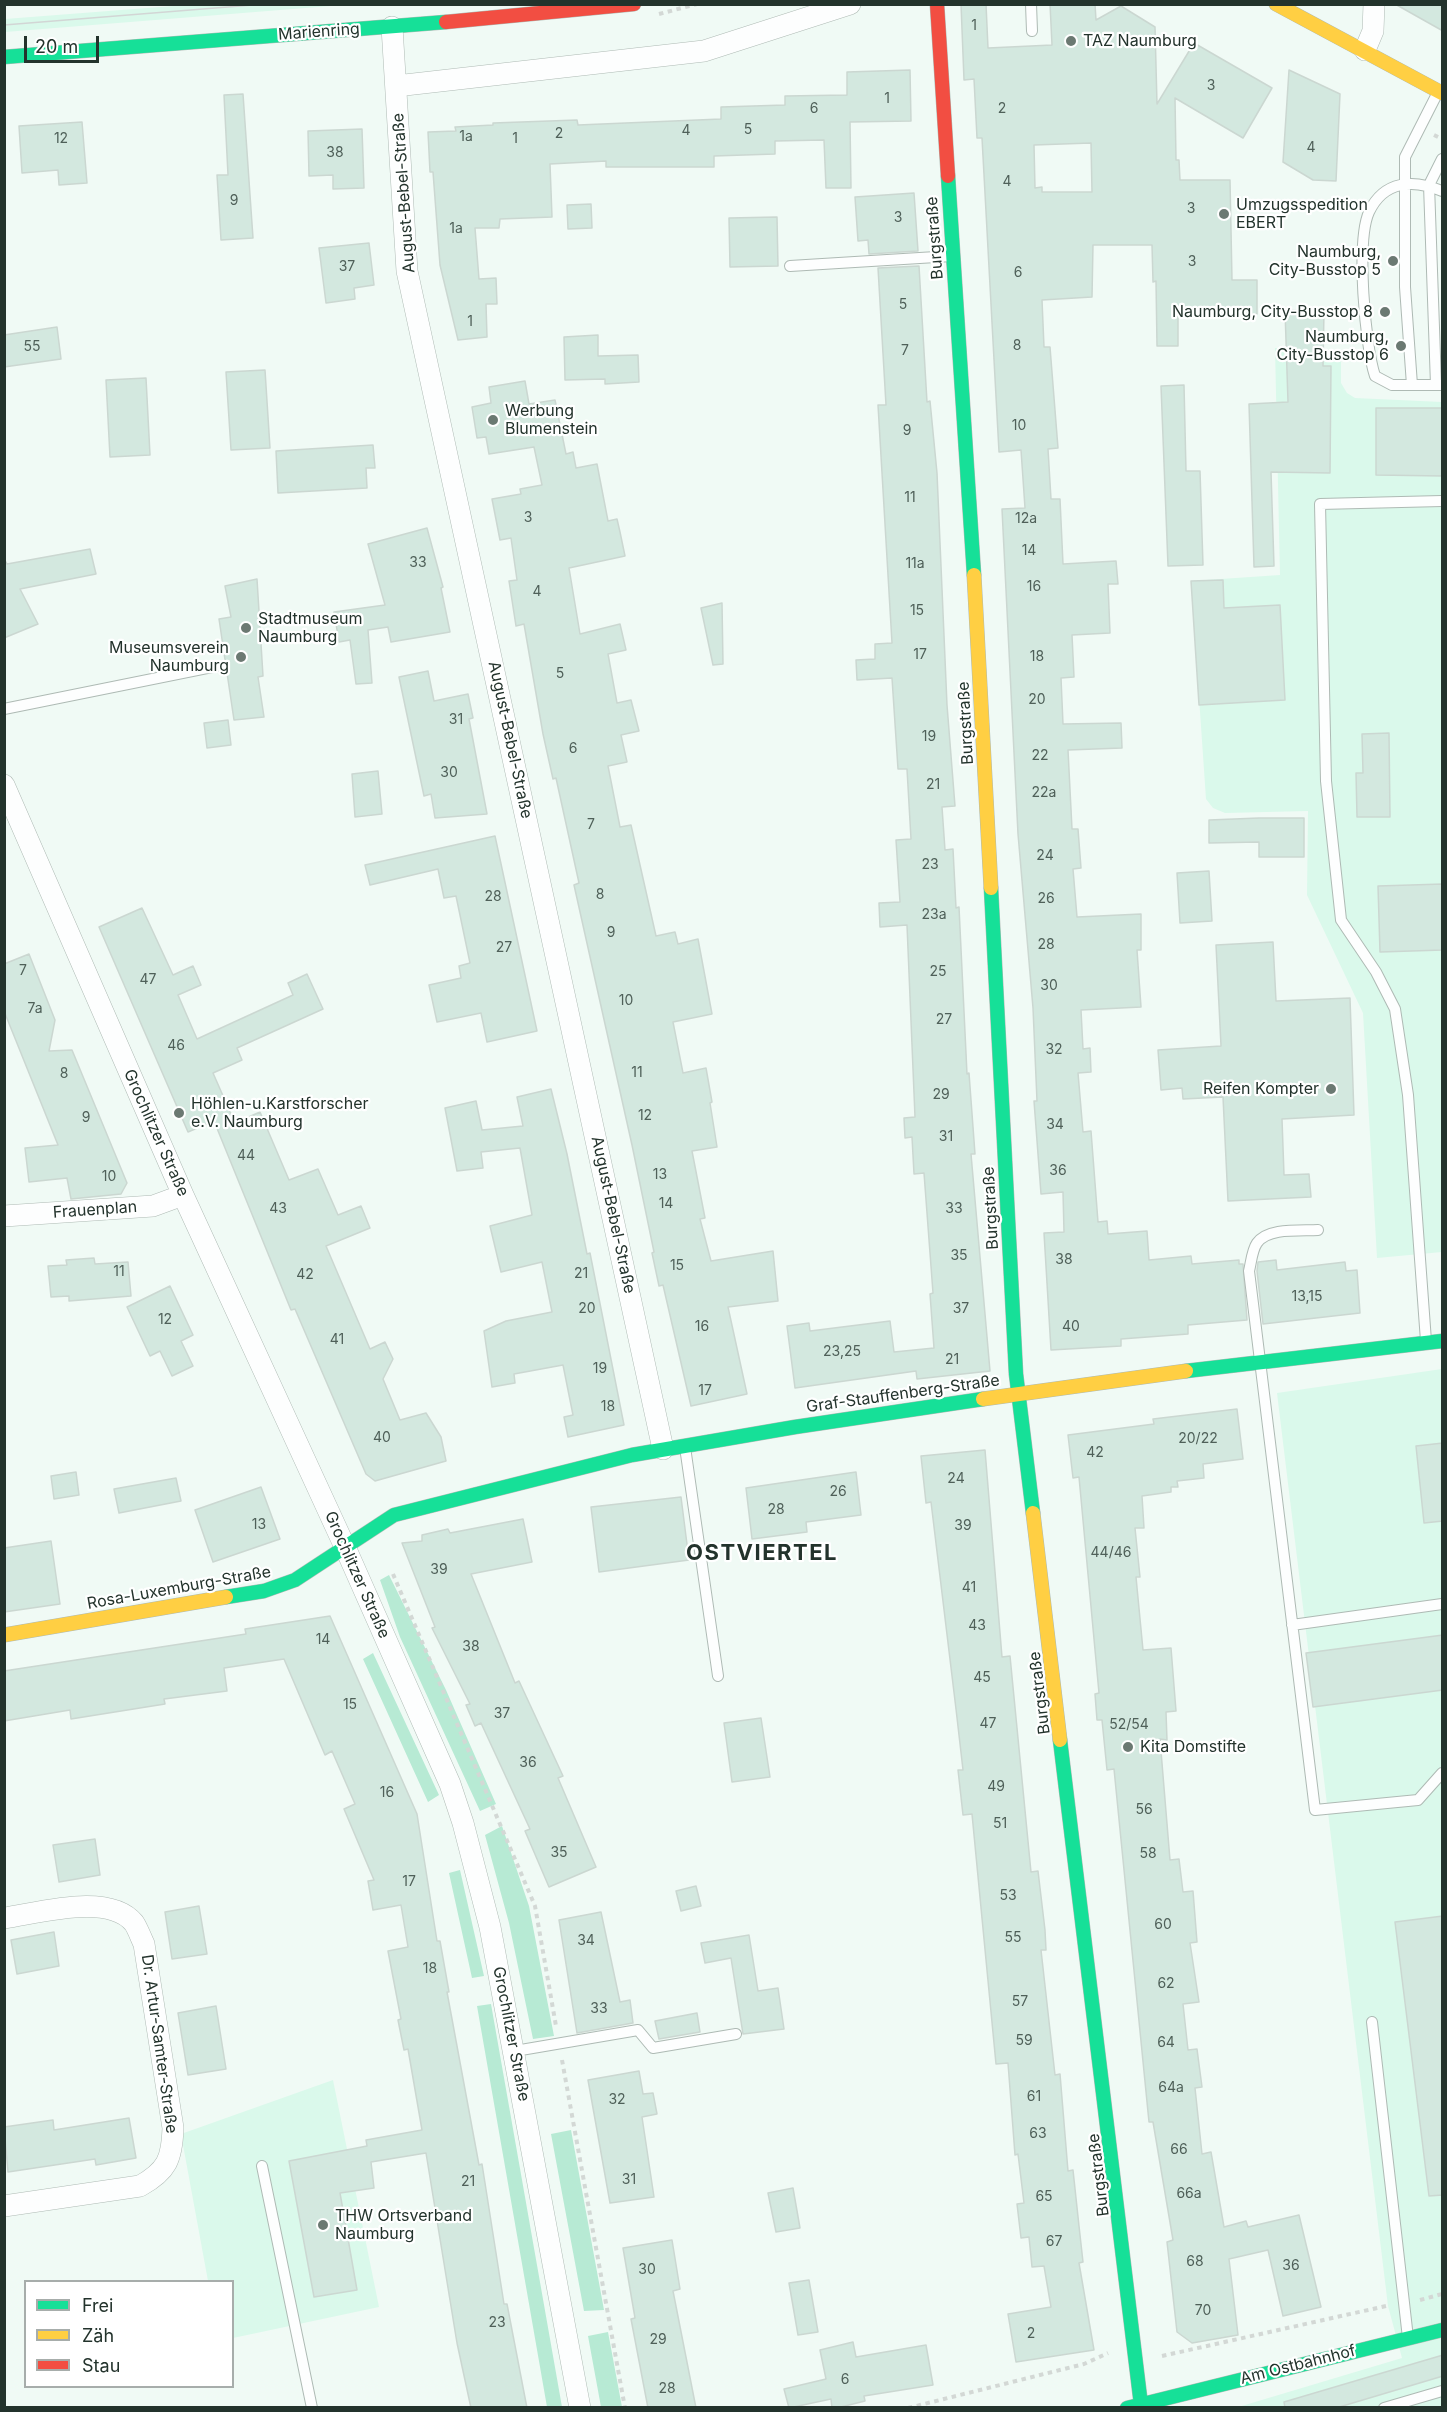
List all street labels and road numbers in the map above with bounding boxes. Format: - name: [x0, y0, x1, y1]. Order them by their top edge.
- street label: Marienring: [278, 20, 360, 44]
- street label: August-Bebel-Straße: [389, 112, 419, 274]
- street label: Burgstraße: [923, 196, 947, 280]
- street label: August-Bebel-Straße: [484, 660, 536, 820]
- street label: Burgstraße: [954, 681, 978, 765]
- street label: Grochlitzer Straße: [119, 1067, 193, 1199]
- street label: August-Bebel-Straße: [587, 1135, 639, 1295]
- street label: Burgstraße: [979, 1166, 1003, 1250]
- street label: Frauenplan: [52, 1197, 138, 1223]
- street label: Graf-Stauffenberg-Straße: [805, 1371, 1001, 1417]
- street label: Grochlitzer Straße: [320, 1509, 394, 1641]
- street label: Rosa-Luxemburg-Straße: [85, 1562, 273, 1614]
- street label: Burgstraße: [1025, 1650, 1055, 1736]
- street label: Dr. Artur-Samter-Straße: [137, 1953, 181, 2135]
- street label: Grochlitzer Straße: [489, 1965, 533, 2103]
- street label: Burgstraße: [1084, 2132, 1114, 2218]
- street label: Am Ostbahnhof: [1238, 2341, 1358, 2389]

